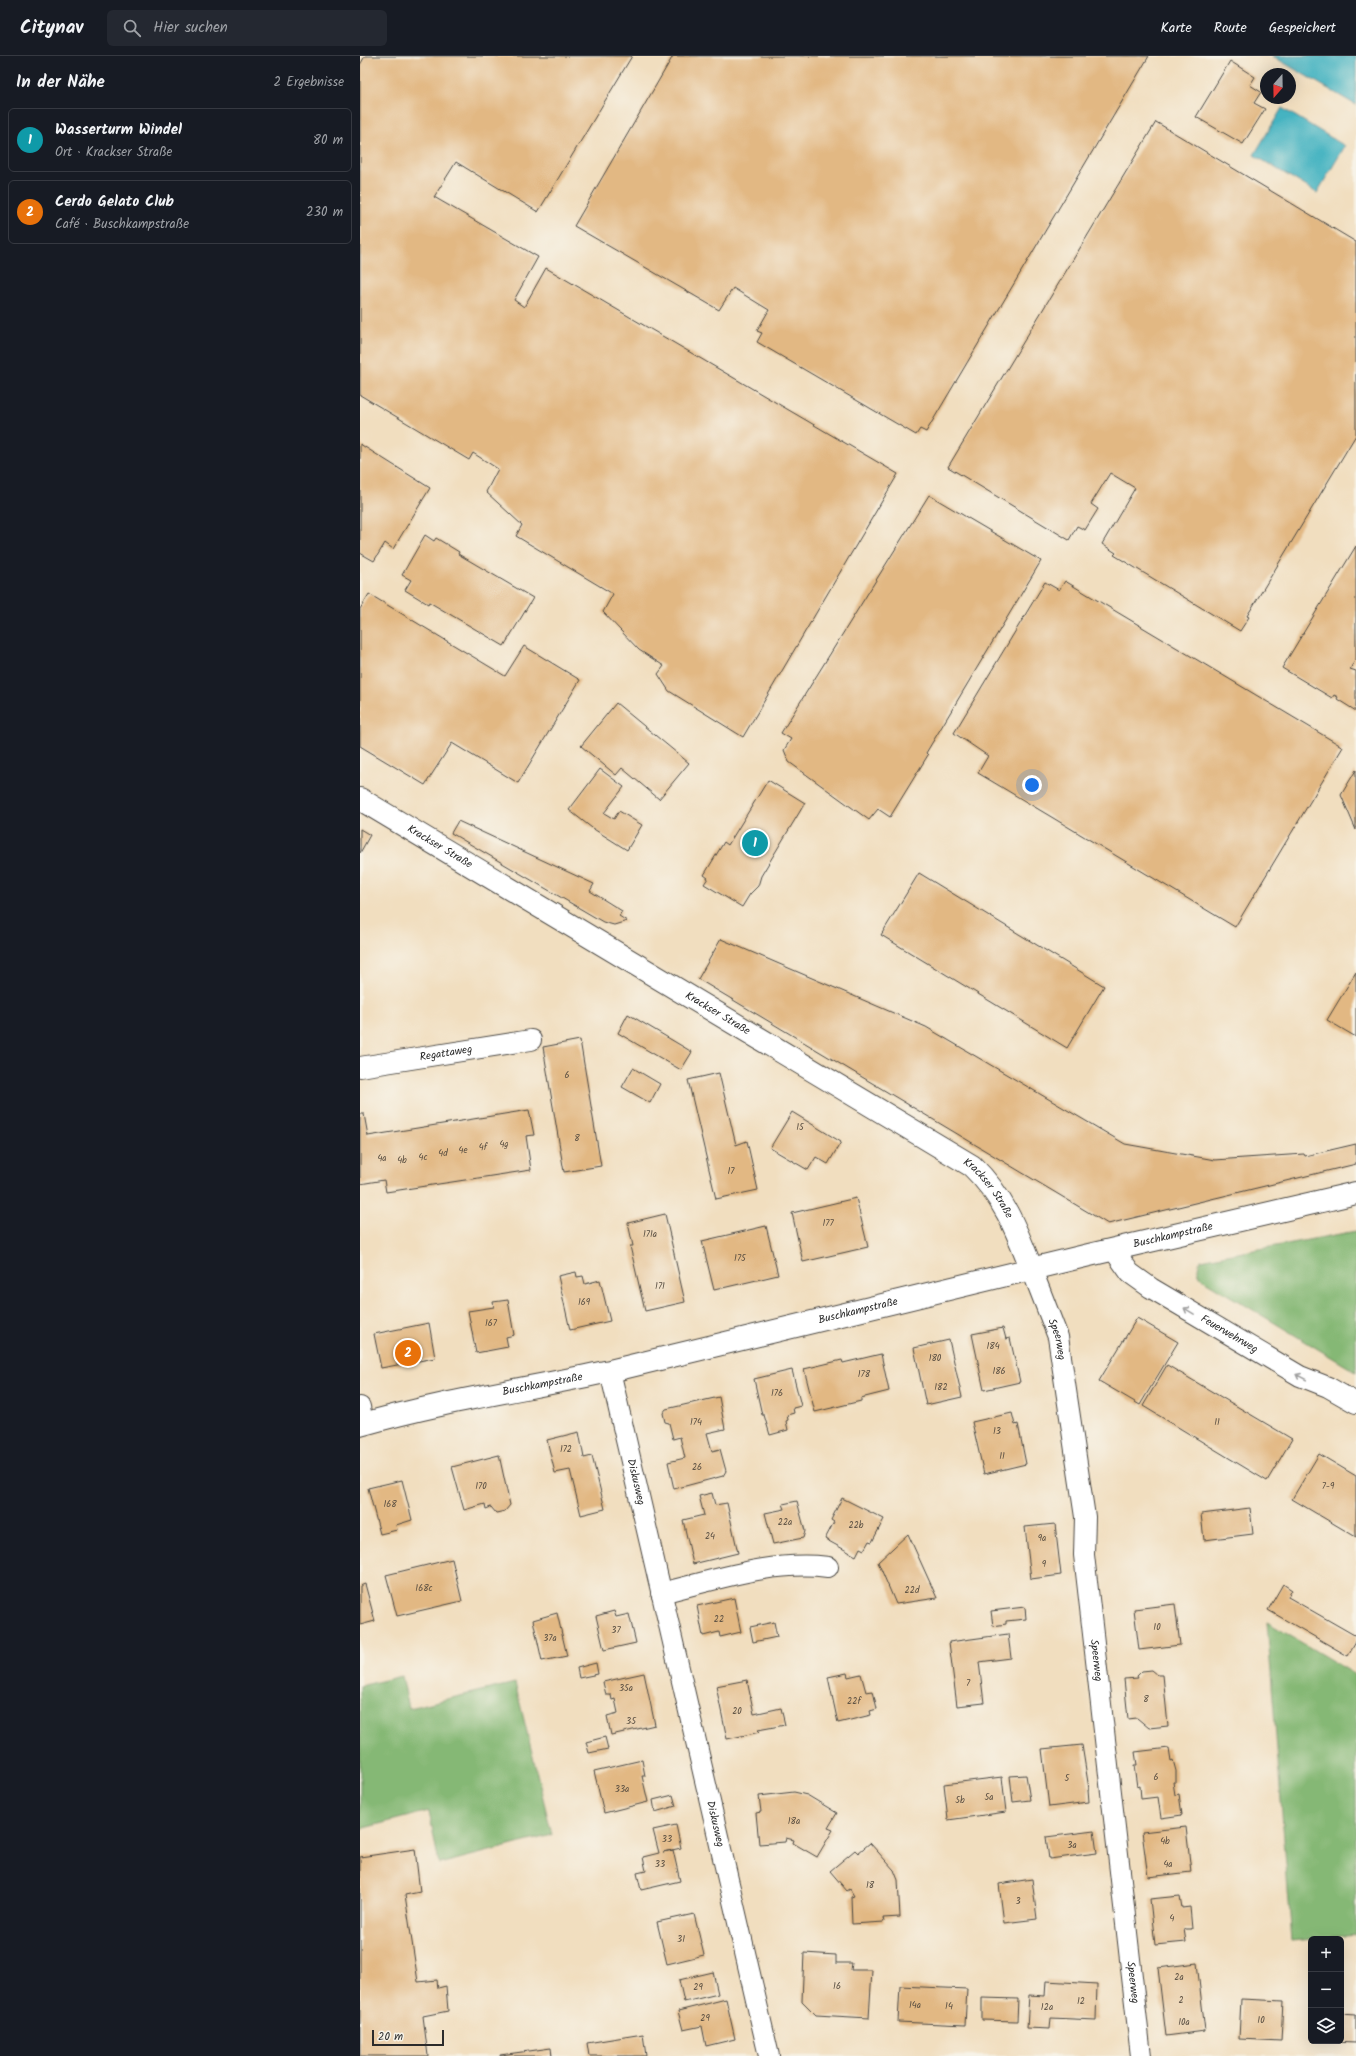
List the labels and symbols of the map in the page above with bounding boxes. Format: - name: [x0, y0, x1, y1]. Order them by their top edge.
- north arrow: [1260, 68, 1296, 104]
- your location: [1022, 775, 1042, 795]
- street label: Krackser Straße: [404, 820, 476, 873]
- pin: 1: [742, 828, 768, 858]
- street label: Krackser Straße: [681, 987, 754, 1040]
- street label: Regattaweg: [418, 1040, 474, 1066]
- house number: 6: [564, 1068, 570, 1083]
- house number: 15: [796, 1120, 805, 1135]
- house number: 8: [574, 1131, 580, 1146]
- house number: 4g: [499, 1137, 509, 1152]
- house number: 4f: [479, 1140, 489, 1155]
- house number: 4e: [458, 1143, 468, 1158]
- house number: 4d: [438, 1146, 448, 1161]
- house number: 4c: [419, 1150, 427, 1165]
- house number: 4a: [377, 1151, 387, 1166]
- house number: 4b: [397, 1153, 407, 1168]
- street label: Krackser Straße: [959, 1153, 1018, 1222]
- house number: 17: [728, 1164, 735, 1179]
- house number: 177: [822, 1216, 834, 1231]
- street label: Buschkampstraße: [1131, 1217, 1215, 1253]
- house number: 171a: [643, 1227, 657, 1242]
- house number: 175: [734, 1251, 747, 1266]
- house number: 171: [655, 1279, 665, 1294]
- street label: Buschkampstraße: [816, 1293, 900, 1329]
- house number: 169: [578, 1295, 591, 1310]
- one-way arrow: [1184, 1307, 1195, 1315]
- street label: Feuerwehrweg: [1197, 1310, 1261, 1358]
- house number: 167: [485, 1316, 498, 1331]
- street label: Speerweg: [1043, 1316, 1070, 1361]
- pin: 2: [395, 1338, 421, 1368]
- house number: 184: [986, 1339, 1000, 1354]
- house number: 180: [929, 1351, 942, 1366]
- house number: 186: [992, 1364, 1006, 1379]
- house number: 178: [858, 1367, 871, 1382]
- street label: Buschkampstraße: [501, 1368, 584, 1401]
- one-way arrow: [1296, 1373, 1308, 1380]
- house number: 182: [934, 1380, 948, 1395]
- house number: 176: [771, 1386, 783, 1401]
- house number: 174: [690, 1415, 702, 1430]
- house number: 11: [1214, 1415, 1220, 1430]
- house number: 13: [993, 1424, 1001, 1439]
- house number: 172: [560, 1442, 572, 1457]
- house number: 11: [999, 1449, 1005, 1464]
- street label: Diskusweg: [622, 1457, 650, 1507]
- house number: 26: [692, 1460, 702, 1475]
- house number: 170: [475, 1479, 487, 1494]
- house number: 7-9: [1322, 1479, 1335, 1494]
- house number: 168: [383, 1497, 397, 1512]
- house number: 22a: [778, 1515, 792, 1530]
- house number: 22b: [848, 1518, 864, 1533]
- house number: 24: [705, 1529, 715, 1544]
- house number: 9a: [1038, 1531, 1046, 1546]
- house number: 9: [1042, 1557, 1047, 1572]
- house number: 168c: [415, 1581, 433, 1596]
- house number: 22d: [905, 1583, 920, 1598]
- house number: 22: [714, 1612, 724, 1627]
- house number: 10: [1153, 1620, 1161, 1635]
- house number: 37: [611, 1623, 621, 1638]
- house number: 37a: [543, 1631, 557, 1646]
- street label: Speerweg: [1085, 1638, 1107, 1682]
- house number: 7: [966, 1676, 971, 1691]
- house number: 35a: [619, 1681, 633, 1696]
- house number: 8: [1143, 1692, 1149, 1707]
- house number: 22f: [847, 1694, 863, 1709]
- house number: 20: [732, 1704, 742, 1719]
- house number: 35: [626, 1714, 637, 1729]
- house number: 6: [1153, 1770, 1159, 1785]
- house number: 5: [1065, 1771, 1071, 1786]
- house number: 33a: [615, 1782, 629, 1797]
- house number: 5a: [984, 1790, 994, 1805]
- house number: 5b: [955, 1793, 965, 1808]
- street label: Diskusweg: [701, 1799, 729, 1849]
- house number: 18a: [788, 1814, 800, 1829]
- house number: 33: [662, 1832, 672, 1847]
- house number: 4b: [1160, 1834, 1170, 1849]
- house number: 3a: [1067, 1838, 1077, 1853]
- house number: 33: [655, 1857, 665, 1872]
- house number: 4a: [1163, 1857, 1173, 1872]
- house number: 18: [866, 1878, 875, 1893]
- house number: 3: [1015, 1894, 1021, 1909]
- house number: 4: [1170, 1911, 1175, 1926]
- house number: 31: [677, 1932, 685, 1947]
- street label: Speerweg: [1121, 1960, 1144, 2004]
- house number: 2a: [1174, 1970, 1184, 1985]
- house number: 16: [833, 1979, 841, 1994]
- house number: 29: [693, 1980, 703, 1995]
- house number: 2: [1178, 1993, 1184, 2008]
- house number: 12: [1077, 1994, 1085, 2009]
- house number: 14a: [909, 1998, 921, 2013]
- house number: 14: [945, 1999, 953, 2014]
- house number: 12a: [1041, 2000, 1053, 2015]
- house number: 29: [700, 2011, 710, 2026]
- house number: 10: [1257, 2013, 1265, 2028]
- house number: 10a: [1178, 2015, 1190, 2030]
- scale bar: [372, 2028, 444, 2047]

